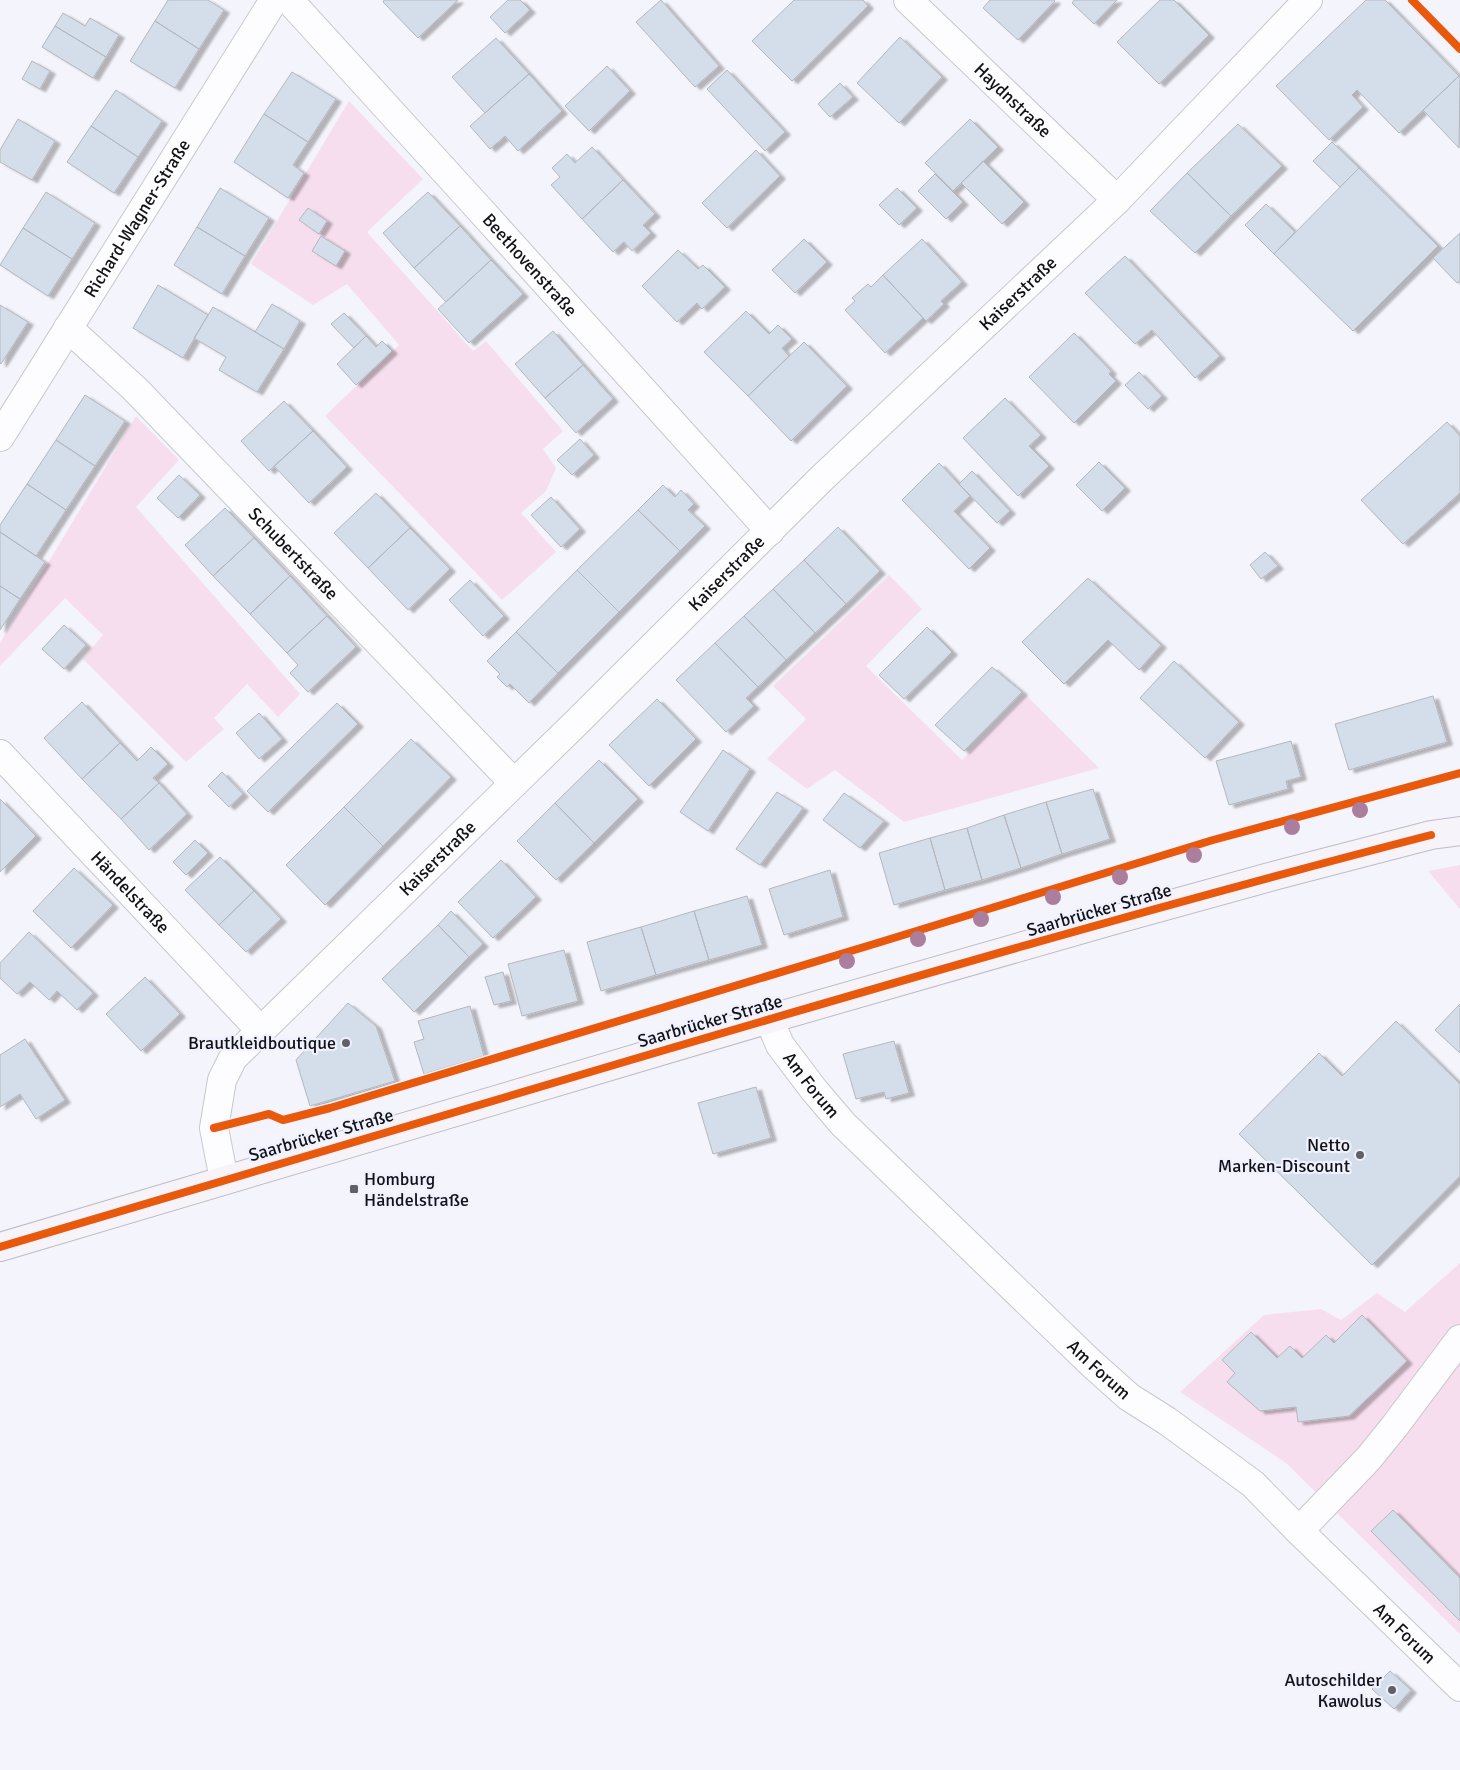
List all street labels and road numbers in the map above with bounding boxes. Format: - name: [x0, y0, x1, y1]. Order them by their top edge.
- street label: Haydnstraße: [969, 58, 1056, 142]
- street label: Richard-Wagner-Straße: [79, 135, 195, 302]
- street label: Beethovenstraße: [478, 209, 582, 321]
- street label: Kaiserstraße: [975, 252, 1061, 335]
- street label: Schubertstraße: [244, 503, 343, 605]
- street label: Kaiserstraße: [684, 531, 769, 616]
- street label: Kaiserstraße: [395, 816, 480, 901]
- street label: Händelstraße: [86, 846, 174, 938]
- street label: Saarbrücker Straße: [1024, 879, 1174, 941]
- street label: Saarbrücker Straße: [635, 990, 785, 1052]
- street label: Am Forum: [778, 1048, 844, 1123]
- street label: Saarbrücker Straße: [246, 1104, 396, 1166]
- street label: Am Forum: [1062, 1335, 1135, 1404]
- street label: Am Forum: [1369, 1598, 1440, 1668]

